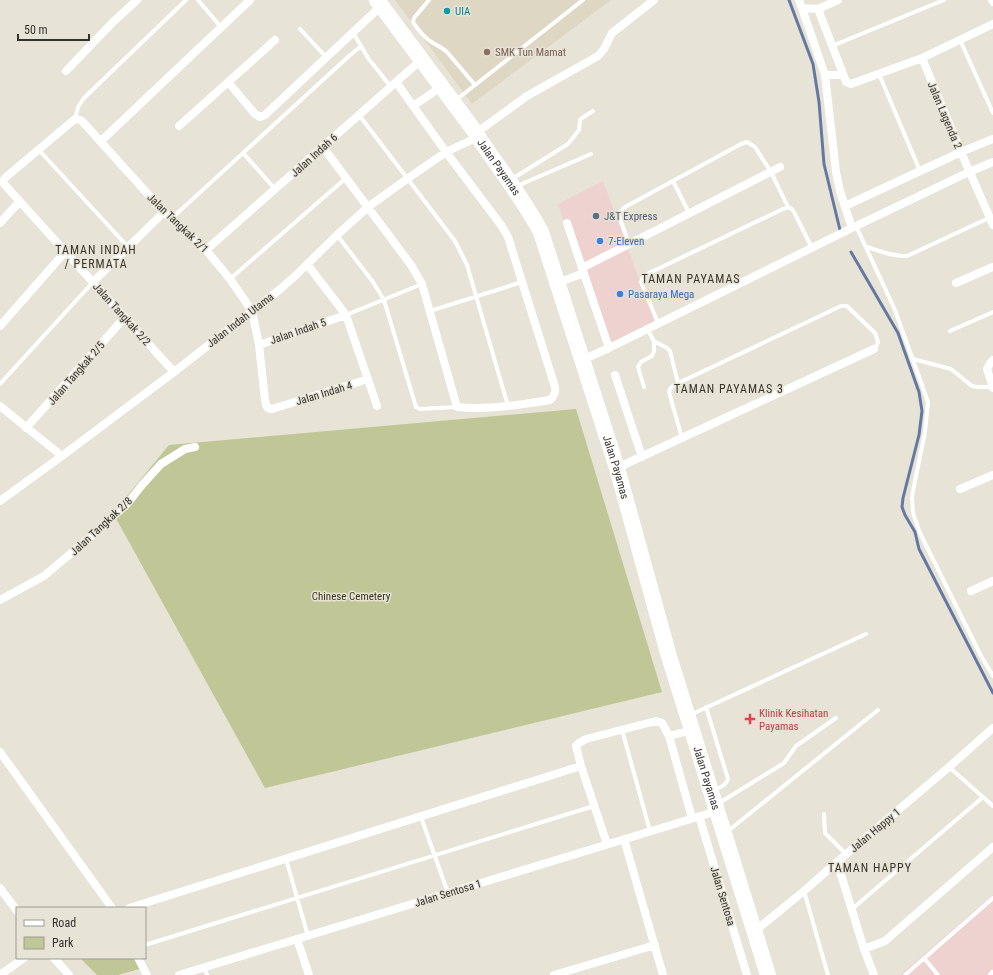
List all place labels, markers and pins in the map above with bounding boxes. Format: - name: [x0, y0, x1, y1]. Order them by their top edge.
- place label: UIA: [455, 5, 471, 18]
- marker: UIA: [442, 6, 452, 16]
- place label: SMK Tun Mamat: [495, 46, 566, 59]
- marker: SMK Tun Mamat: [482, 47, 492, 57]
- place label: J&T Express: [604, 210, 658, 223]
- marker: J&T Express: [591, 211, 601, 221]
- place label: 7-Eleven: [608, 235, 644, 248]
- marker: 7-Eleven: [595, 236, 605, 246]
- place label: Pasaraya Mega: [628, 288, 694, 301]
- marker: Pasaraya Mega: [615, 289, 625, 299]
- place label: Klinik Kesihatan Payamas: [759, 707, 828, 733]
- marker: Klinik Kesihatan Payamas: [744, 713, 756, 725]

